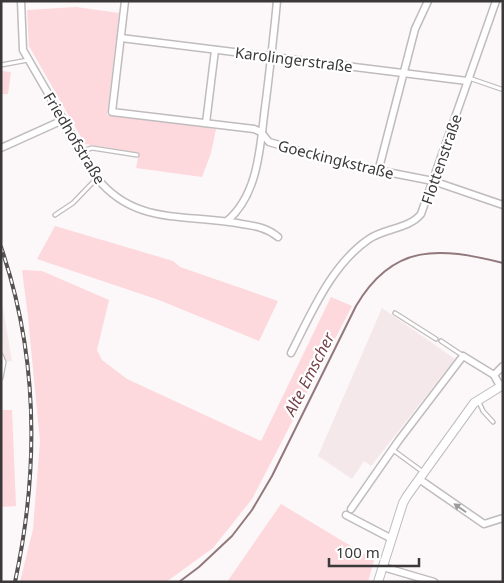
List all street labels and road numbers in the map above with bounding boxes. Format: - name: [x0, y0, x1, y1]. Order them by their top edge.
- street label: Karolingerstraße: [234, 42, 354, 76]
- street label: Friedhofstraße: [40, 88, 110, 188]
- street label: Flottenstraße: [416, 111, 466, 207]
- street label: Goeckingkstraße: [276, 135, 396, 183]

